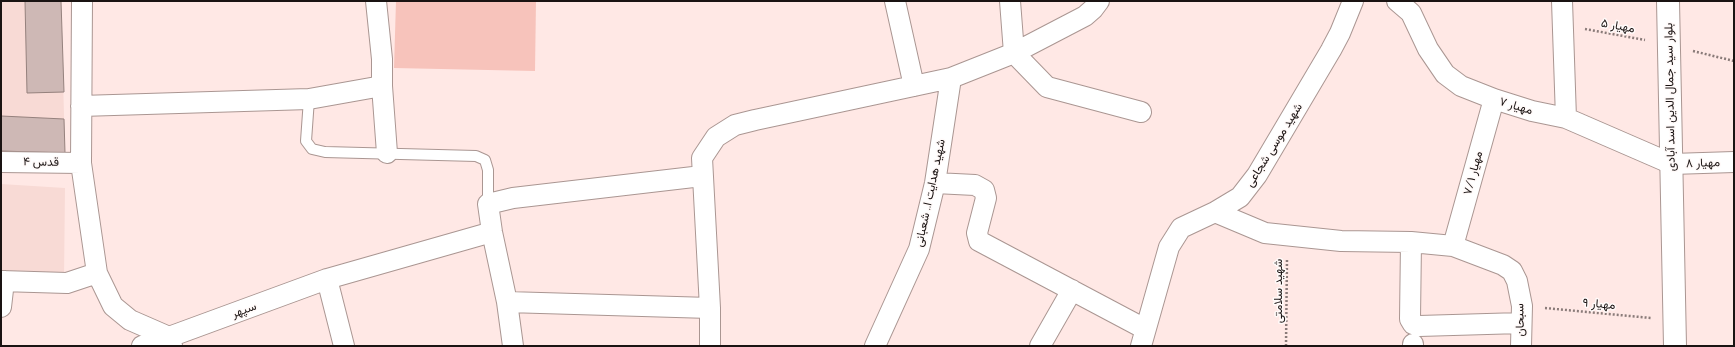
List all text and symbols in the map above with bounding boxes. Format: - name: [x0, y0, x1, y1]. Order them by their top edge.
- street label: مهیار ۵: [1600, 16, 1636, 36]
- street label: بلوار سید جمال الدین اسد آبادی: [1662, 23, 1678, 171]
- street label: مهیار ۷: [1498, 94, 1534, 118]
- street label: شهید موسی شجاعی: [1242, 100, 1306, 190]
- street label: شهید هدایت ا.. شعبانی: [912, 138, 948, 248]
- street label: مهیار ۷/۱: [1460, 149, 1486, 197]
- street label: قدس ۴: [23, 154, 59, 170]
- street label: مهیار ۸: [1686, 155, 1720, 171]
- street label: شهید سلامتی: [1271, 259, 1285, 323]
- street label: مهیار ۹: [1582, 295, 1616, 313]
- street label: سپهر: [230, 299, 258, 321]
- street label: سبحان: [1513, 303, 1527, 337]

